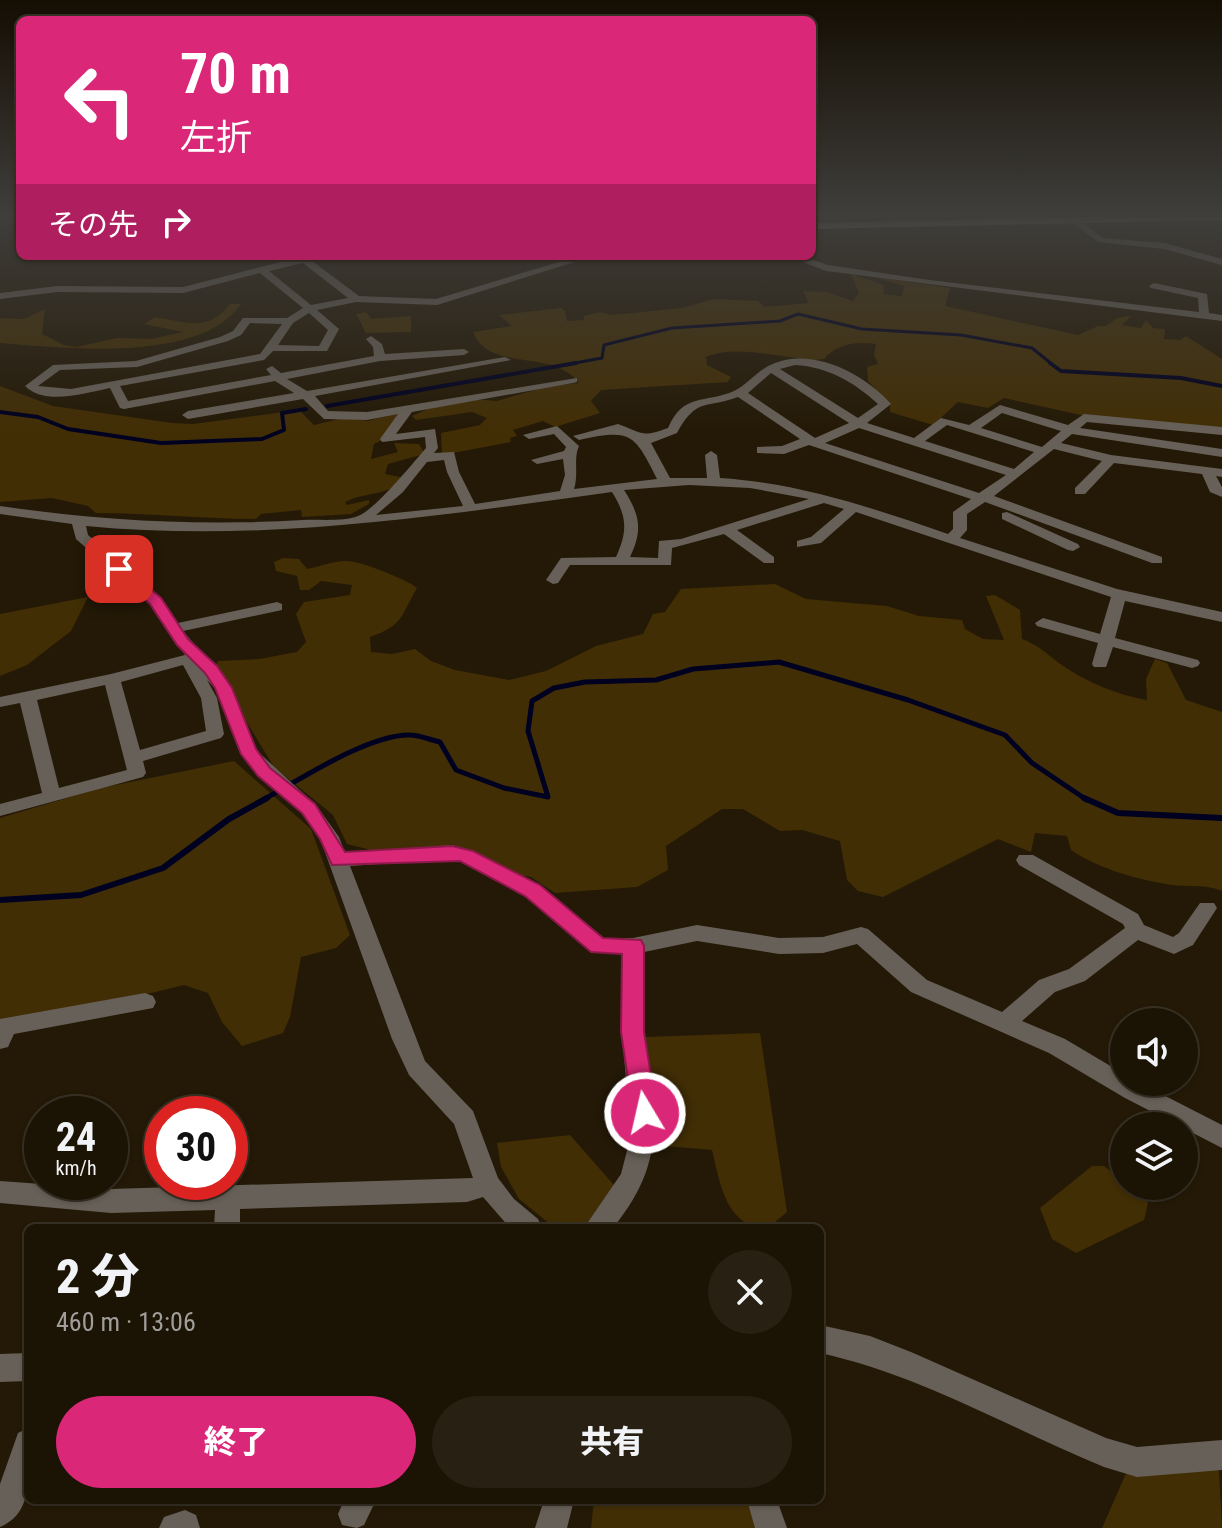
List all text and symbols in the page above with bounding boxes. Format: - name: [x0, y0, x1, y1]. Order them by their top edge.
- text: 70 m: [180, 41, 291, 107]
- icon: left: [48, 48, 152, 152]
- text: 左折: [180, 117, 252, 159]
- icon: right: [154, 200, 198, 244]
- text: その先: [48, 207, 138, 242]
- pin: [85, 535, 153, 603]
- icon: arrive: [97, 547, 141, 591]
- map controls: [1110, 1008, 1198, 1200]
- button: sound: [1110, 1008, 1198, 1096]
- position arrow: [603, 1071, 687, 1155]
- speed limit sign: 30: [144, 1096, 248, 1200]
- button: layers: [1110, 1112, 1198, 1200]
- text: 24: [56, 1114, 96, 1161]
- text: km/h: [55, 1156, 97, 1180]
- text: 2 分: [56, 1248, 139, 1305]
- button: close: [708, 1250, 792, 1334]
- text: 460 m · 13:06: [56, 1307, 196, 1337]
- button: 終了: [56, 1396, 416, 1488]
- button: 共有: [432, 1396, 792, 1488]

